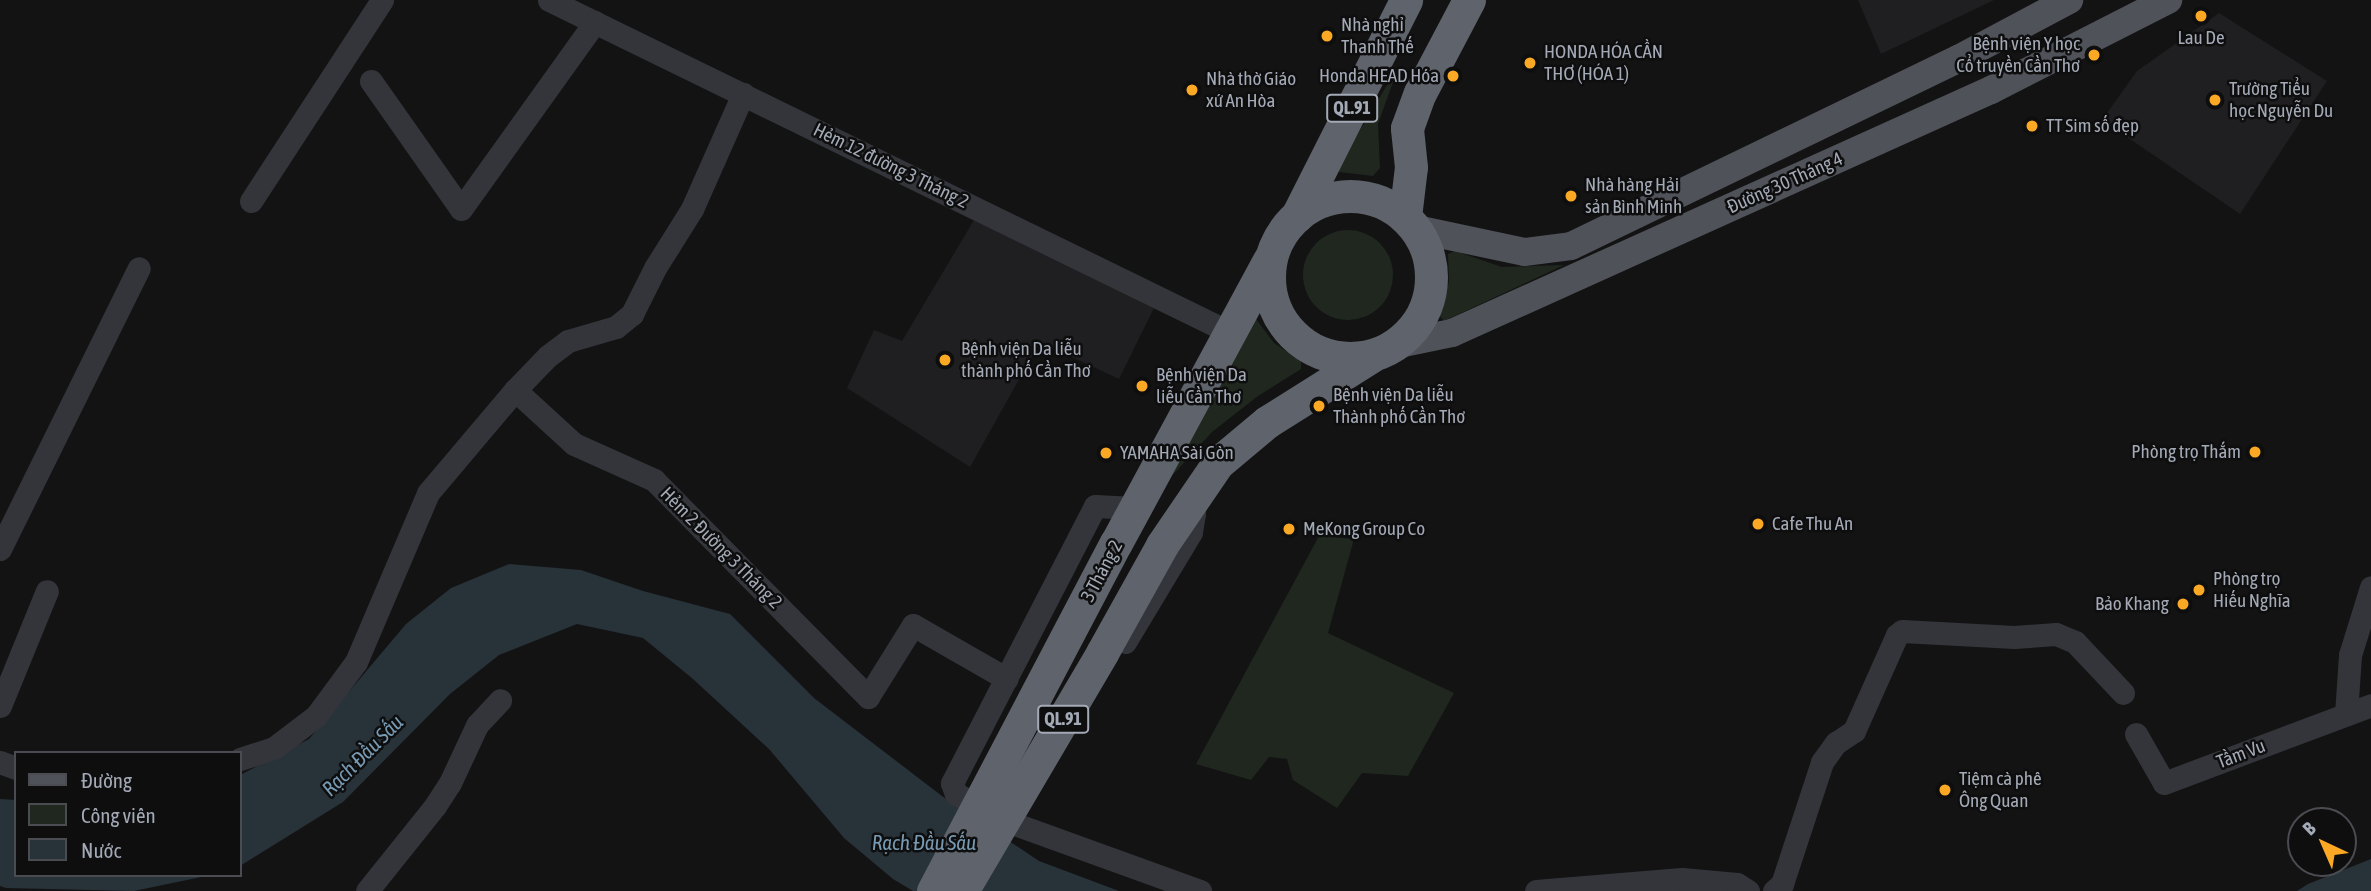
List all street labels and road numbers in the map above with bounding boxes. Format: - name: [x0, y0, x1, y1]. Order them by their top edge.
- road number: QL.91: [1326, 94, 1378, 122]
- street label: Hẻm 12 đường 3 Tháng 2: [810, 118, 972, 214]
- street label: Đường 30 Tháng 4: [1724, 147, 1846, 219]
- street label: Hẻm 2 Đường 3 Tháng 2: [655, 482, 787, 614]
- street label: 3 Tháng 2: [1076, 536, 1128, 606]
- road number: QL.91: [1037, 704, 1089, 734]
- street label: Tầm Vu: [2213, 734, 2269, 774]

